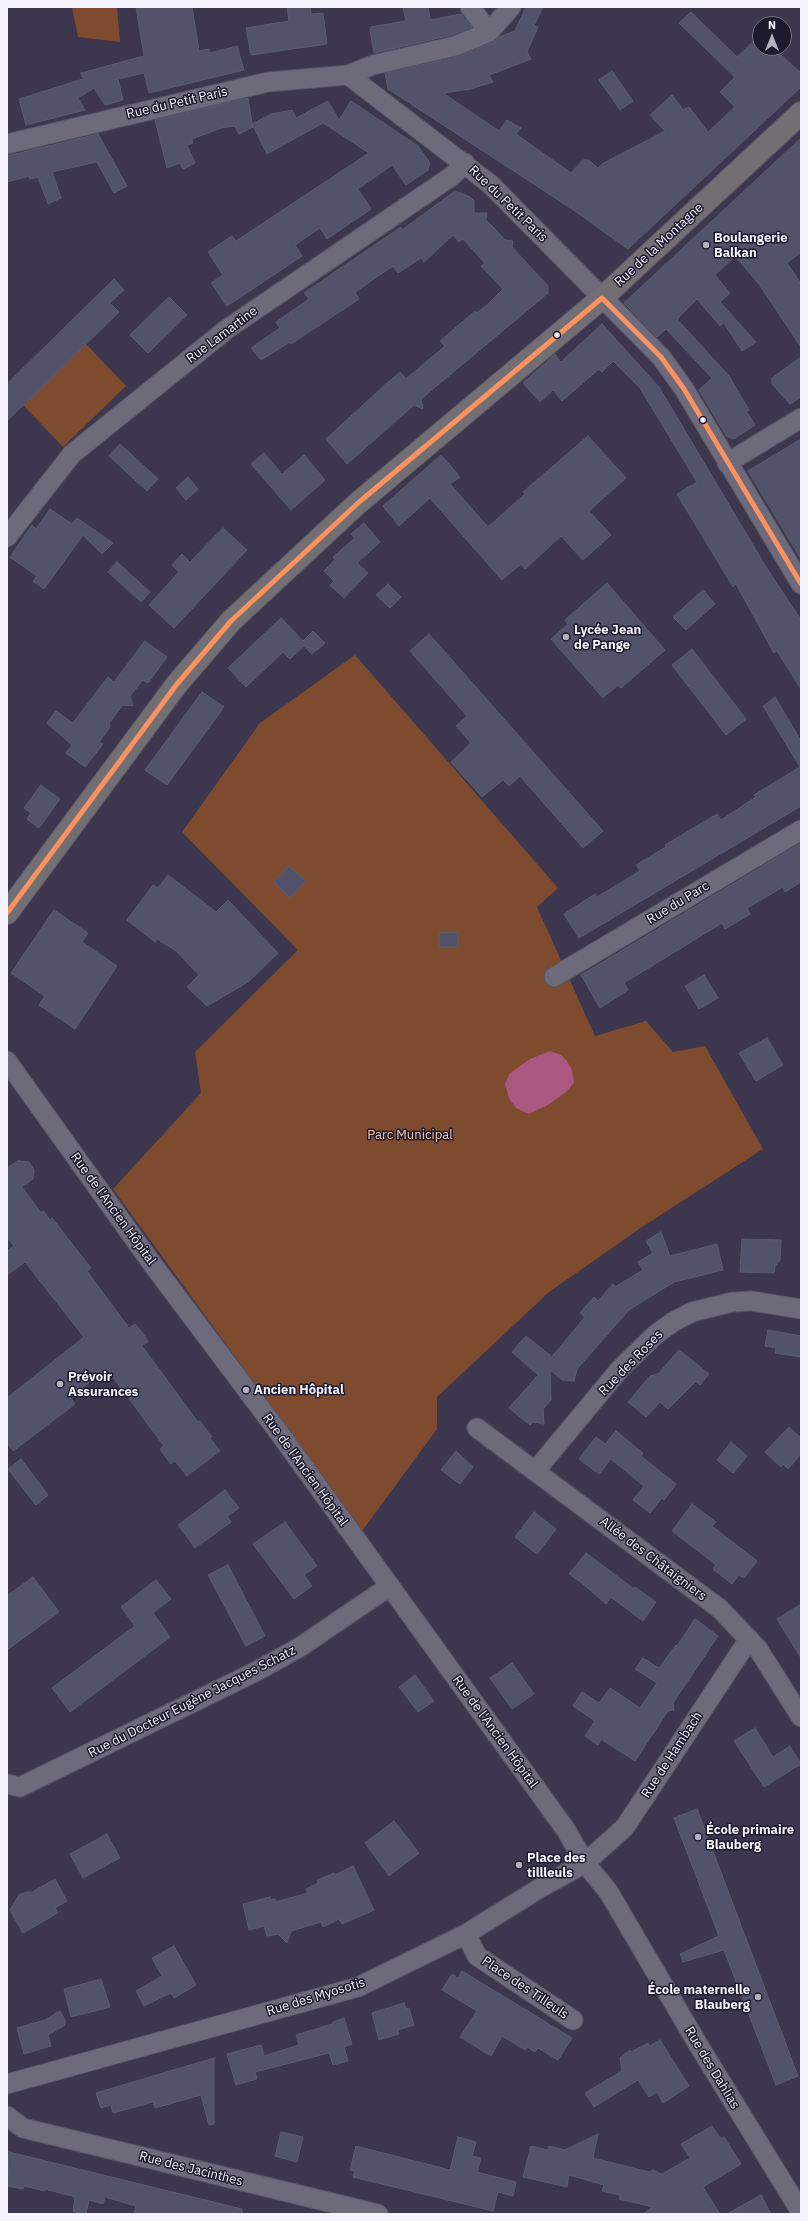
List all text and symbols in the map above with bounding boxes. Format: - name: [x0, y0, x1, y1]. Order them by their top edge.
- north arrow: [752, 16, 792, 56]
- text: N: [768, 18, 776, 32]
- street label: Rue du Petit Paris: [125, 84, 229, 122]
- street label: Rue du Petit Paris: [465, 163, 551, 245]
- street label: Rue de la Montagne: [612, 200, 706, 290]
- place label: Boulangerie Balkan: [714, 230, 788, 261]
- marker: Boulangerie Balkan: [701, 240, 711, 250]
- street label: Rue Lamartine: [183, 303, 261, 367]
- unlabelled marker: [552, 330, 562, 340]
- unlabelled marker: [698, 415, 708, 425]
- place label: Lycée Jean de Pange: [574, 622, 641, 653]
- marker: Lycée Jean de Pange: [561, 632, 571, 642]
- street label: Rue du Parc: [644, 878, 712, 928]
- park label: Parc Municipal: [367, 1127, 453, 1143]
- street label: Rue de l'Ancien Hôpital: [67, 1150, 159, 1268]
- street label: Rue des Roses: [596, 1327, 666, 1399]
- place label: Prévoir Assurances: [68, 1369, 138, 1400]
- marker: Prévoir Assurances: [55, 1379, 65, 1389]
- place label: Ancien Hôpital: [254, 1382, 344, 1398]
- marker: Ancien Hôpital: [241, 1385, 251, 1395]
- street label: Rue de l'Ancien Hôpital: [259, 1411, 351, 1529]
- street label: Allée des Châtaigniers: [597, 1514, 709, 1604]
- street label: Rue du Docteur Eugène Jacques Schatz: [86, 1643, 298, 1761]
- street label: Rue de l'Ancien Hôpital: [449, 1673, 541, 1791]
- street label: Rue de Hambach: [638, 1709, 706, 1801]
- place label: École primaire Blauberg: [706, 1822, 794, 1853]
- marker: École primaire Blauberg: [693, 1832, 703, 1842]
- place label: Place des tillleuls: [527, 1850, 586, 1881]
- marker: Place des tillleuls: [514, 1860, 524, 1870]
- street label: Place des Tilleuls: [479, 1953, 571, 2023]
- street label: Rue des Myosotis: [265, 1975, 367, 2019]
- place label: École maternelle Blauberg: [647, 1982, 750, 2013]
- marker: École maternelle Blauberg: [753, 1992, 763, 2002]
- street label: Rue des Dahlias: [681, 2024, 743, 2112]
- street label: Rue des Jacinthes: [138, 2149, 244, 2189]

